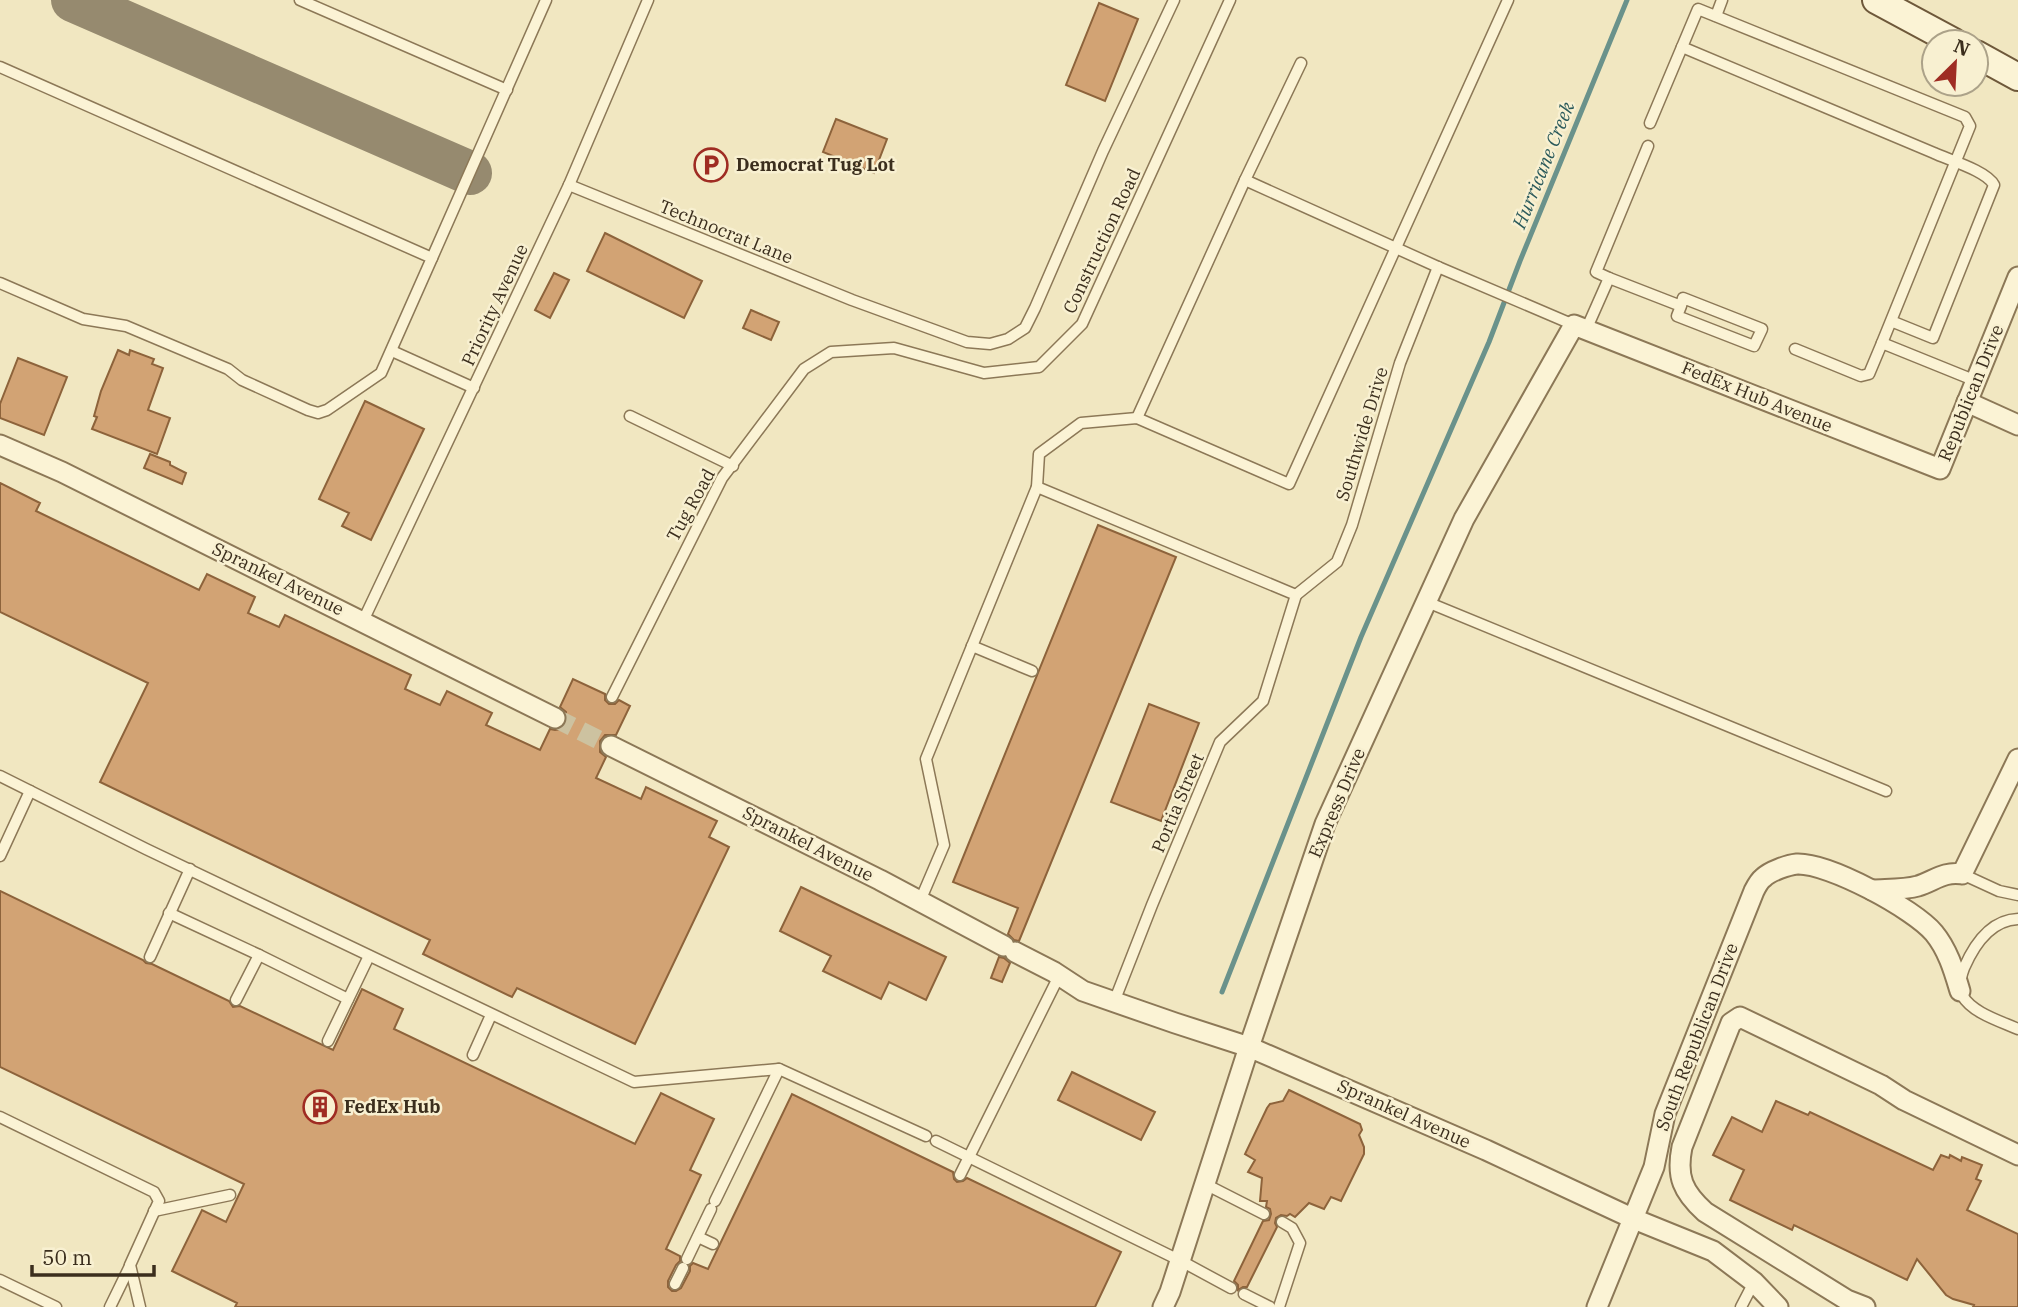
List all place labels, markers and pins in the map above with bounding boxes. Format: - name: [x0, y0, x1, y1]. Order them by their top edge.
- parking icon: Democrat Tug Lot: [692, 146, 730, 184]
- place label: Democrat Tug Lot: [736, 153, 895, 176]
- building icon: FedEx Hub: [301, 1088, 339, 1126]
- place label: FedEx Hub: [344, 1095, 440, 1118]

